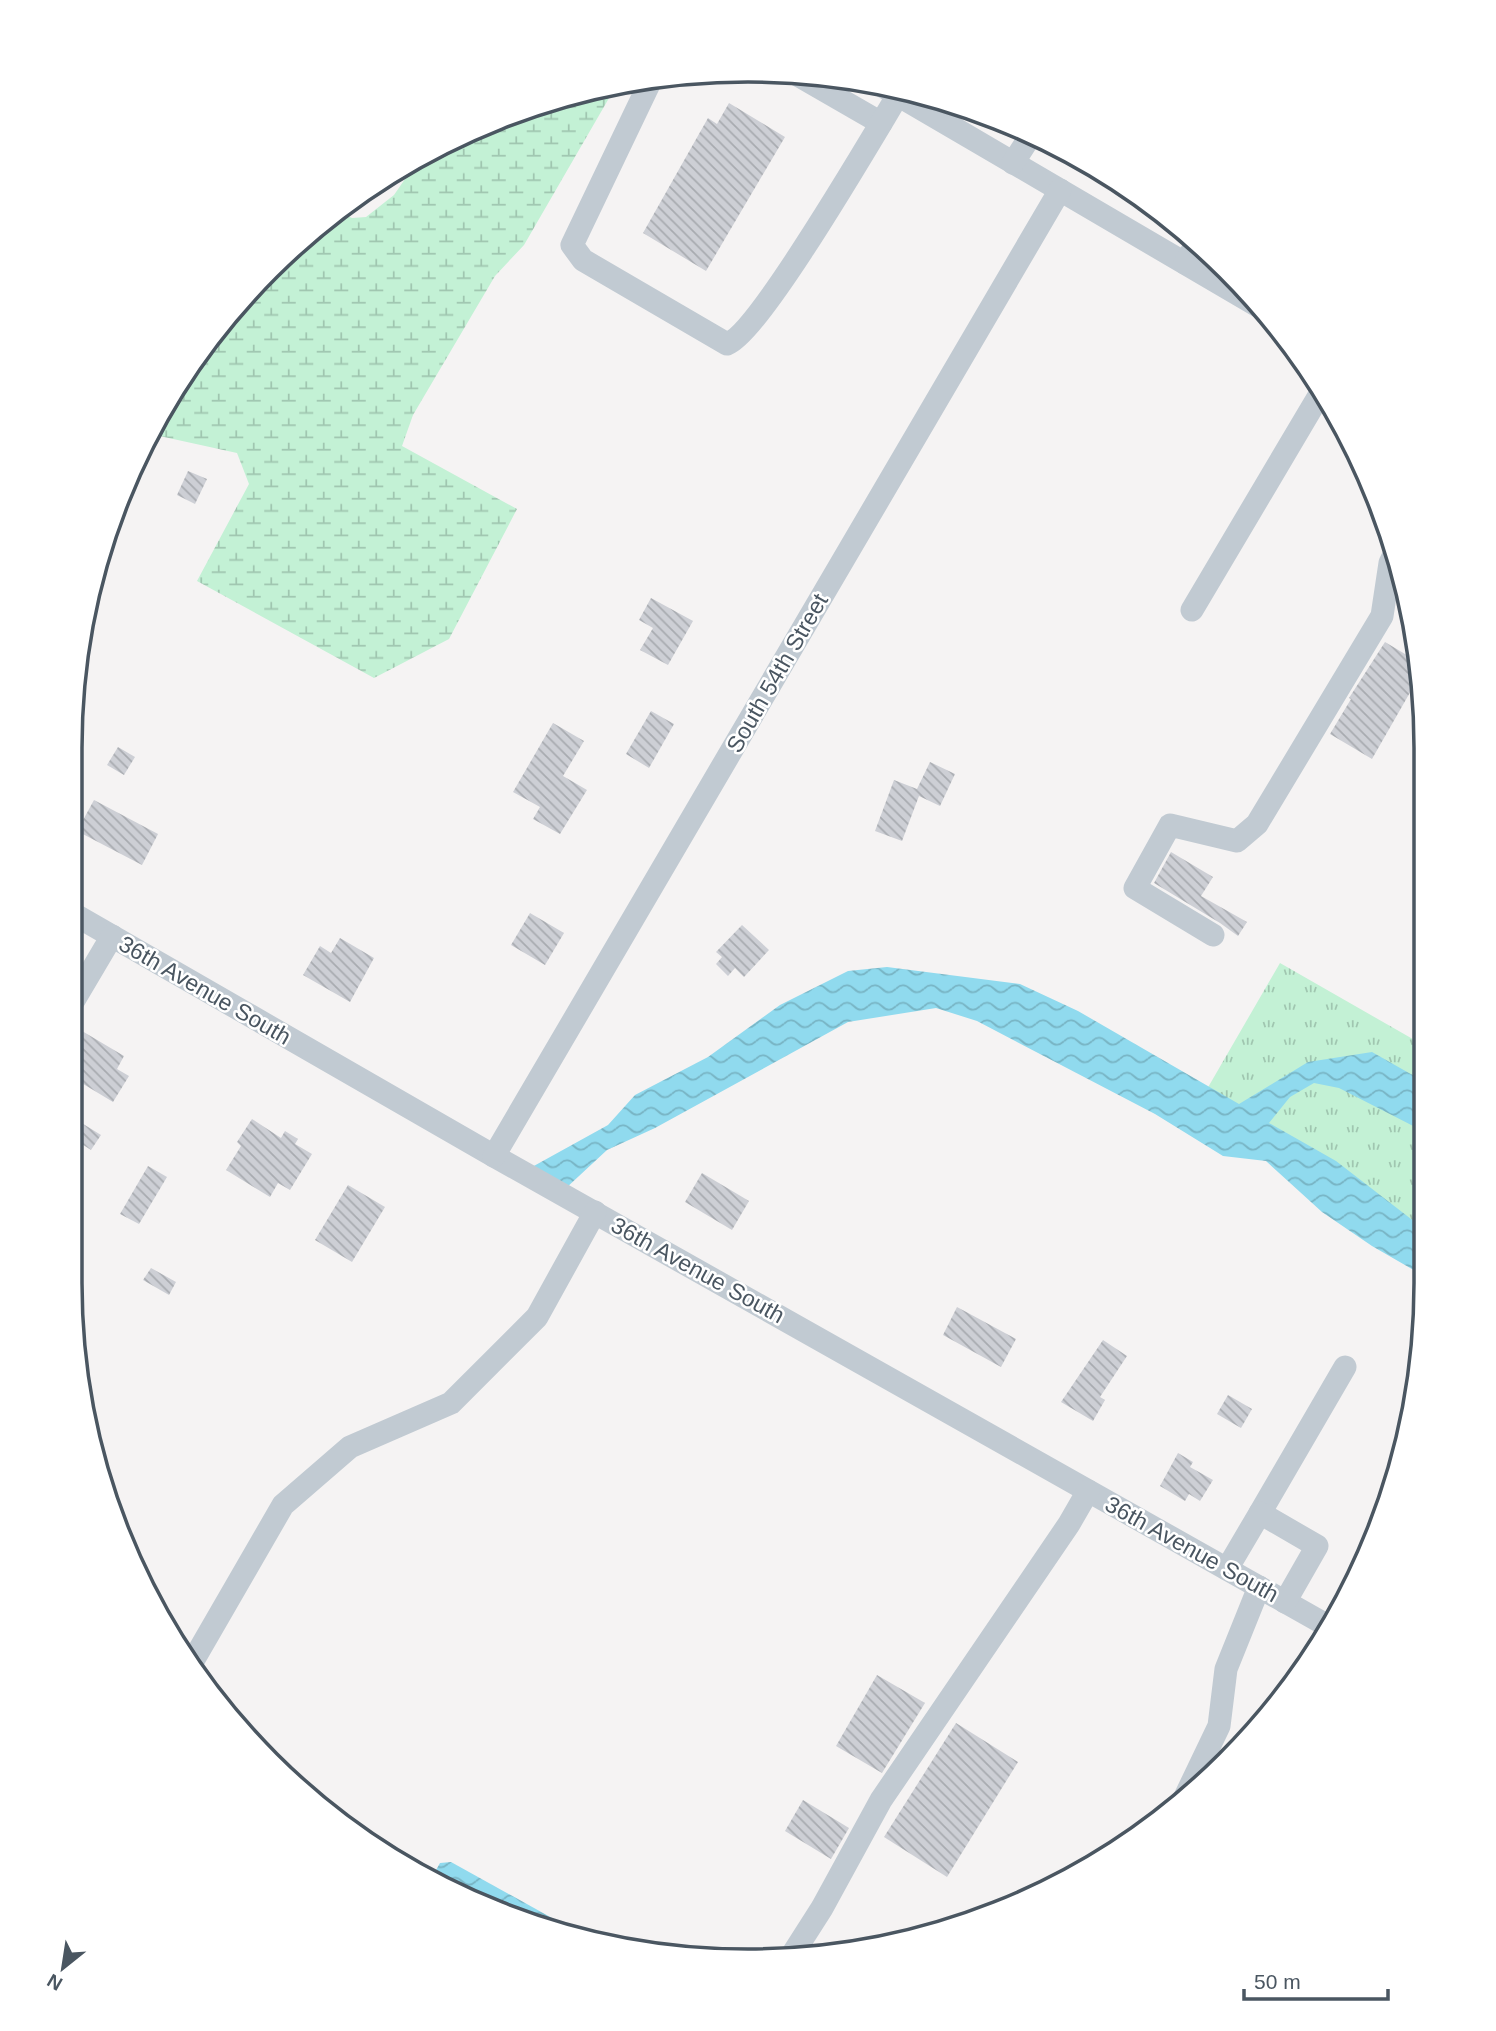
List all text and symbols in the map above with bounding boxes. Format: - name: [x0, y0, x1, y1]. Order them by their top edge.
- street label: South 54th Street: [721, 588, 833, 757]
- street label: 36th Avenue South: [115, 930, 295, 1050]
- street label: 36th Avenue South: [607, 1212, 789, 1328]
- street label: 36th Avenue South: [1101, 1491, 1283, 1607]
- north arrow: [28, 1933, 98, 2003]
- scale bar: [1244, 1958, 1388, 2002]
- text: N: [44, 1970, 66, 1995]
- text: 50 m: [1254, 1970, 1301, 1993]

